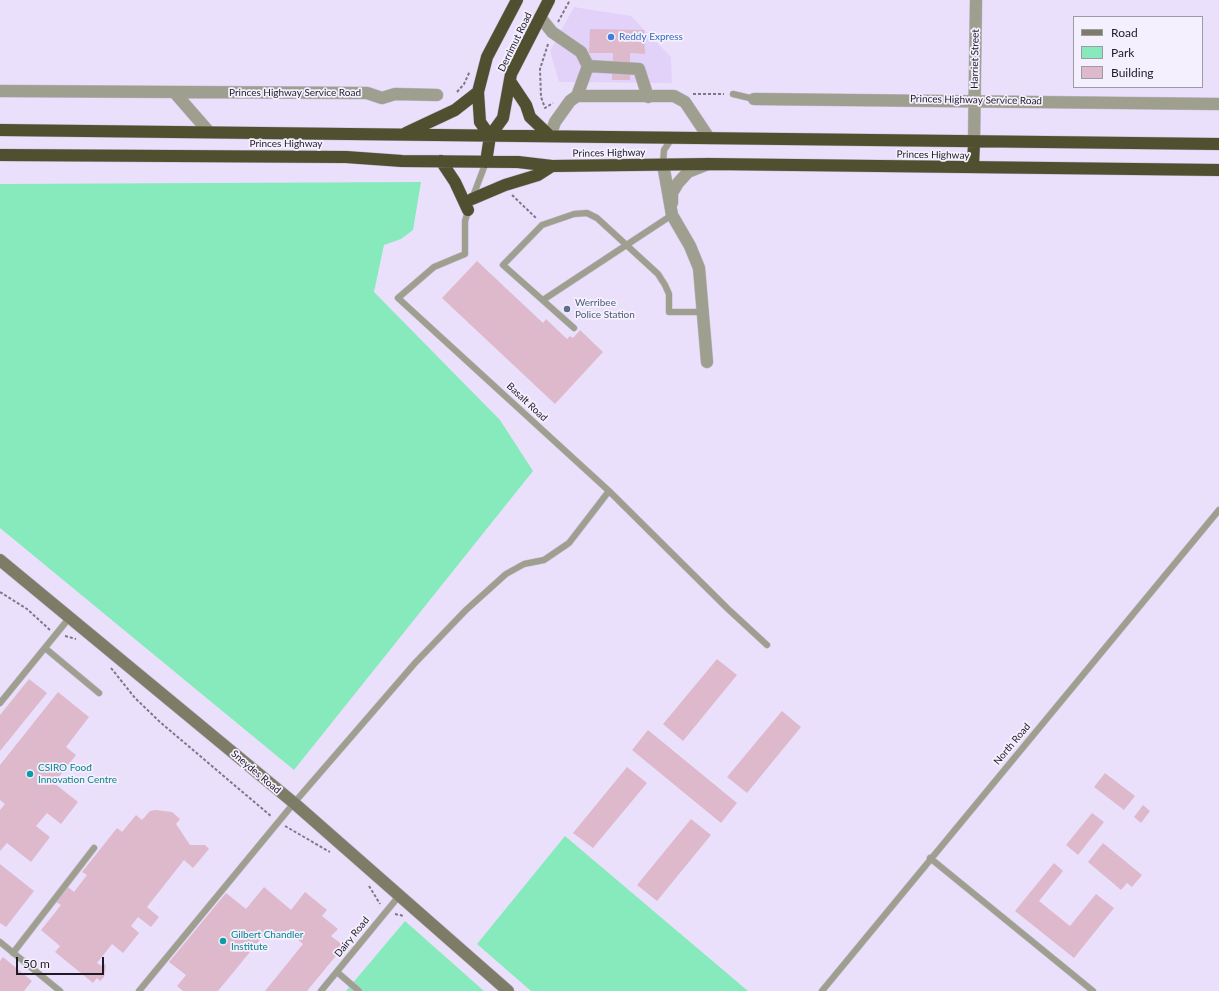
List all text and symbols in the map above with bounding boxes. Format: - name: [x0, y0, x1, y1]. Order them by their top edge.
- street label: Derrimut Road: [495, 10, 535, 74]
- legend: [1073, 16, 1203, 88]
- text: Road: [1111, 25, 1138, 40]
- street label: Harriet Street: [968, 29, 982, 89]
- place label: Reddy Express: [619, 31, 683, 43]
- marker: Reddy Express: [606, 32, 616, 42]
- text: Park: [1111, 45, 1134, 60]
- text: Building: [1111, 65, 1154, 80]
- street label: Princes Highway Service Road: [229, 87, 361, 99]
- street label: Princes Highway Service Road: [910, 93, 1042, 107]
- street label: Princes Highway: [250, 138, 322, 150]
- street label: Princes Highway: [572, 146, 646, 160]
- street label: Princes Highway: [896, 148, 970, 162]
- place label: Werribee Police Station: [575, 297, 635, 320]
- marker: Werribee Police Station: [562, 304, 572, 314]
- street label: Basalt Road: [504, 380, 550, 424]
- street label: North Road: [991, 721, 1033, 767]
- street label: Sneydes Road: [229, 748, 283, 796]
- place label: CSIRO Foođ Innovation Centre: [38, 762, 117, 786]
- marker: CSIRO Foođ Innovation Centre: [25, 769, 35, 779]
- street label: Dairy Road: [332, 914, 372, 960]
- place label: Gilbert Chandler Institute: [231, 929, 303, 952]
- marker: Gilbert Chandler Institute: [218, 936, 228, 946]
- scale bar: [18, 949, 106, 975]
- text: 50 m: [23, 956, 50, 971]

